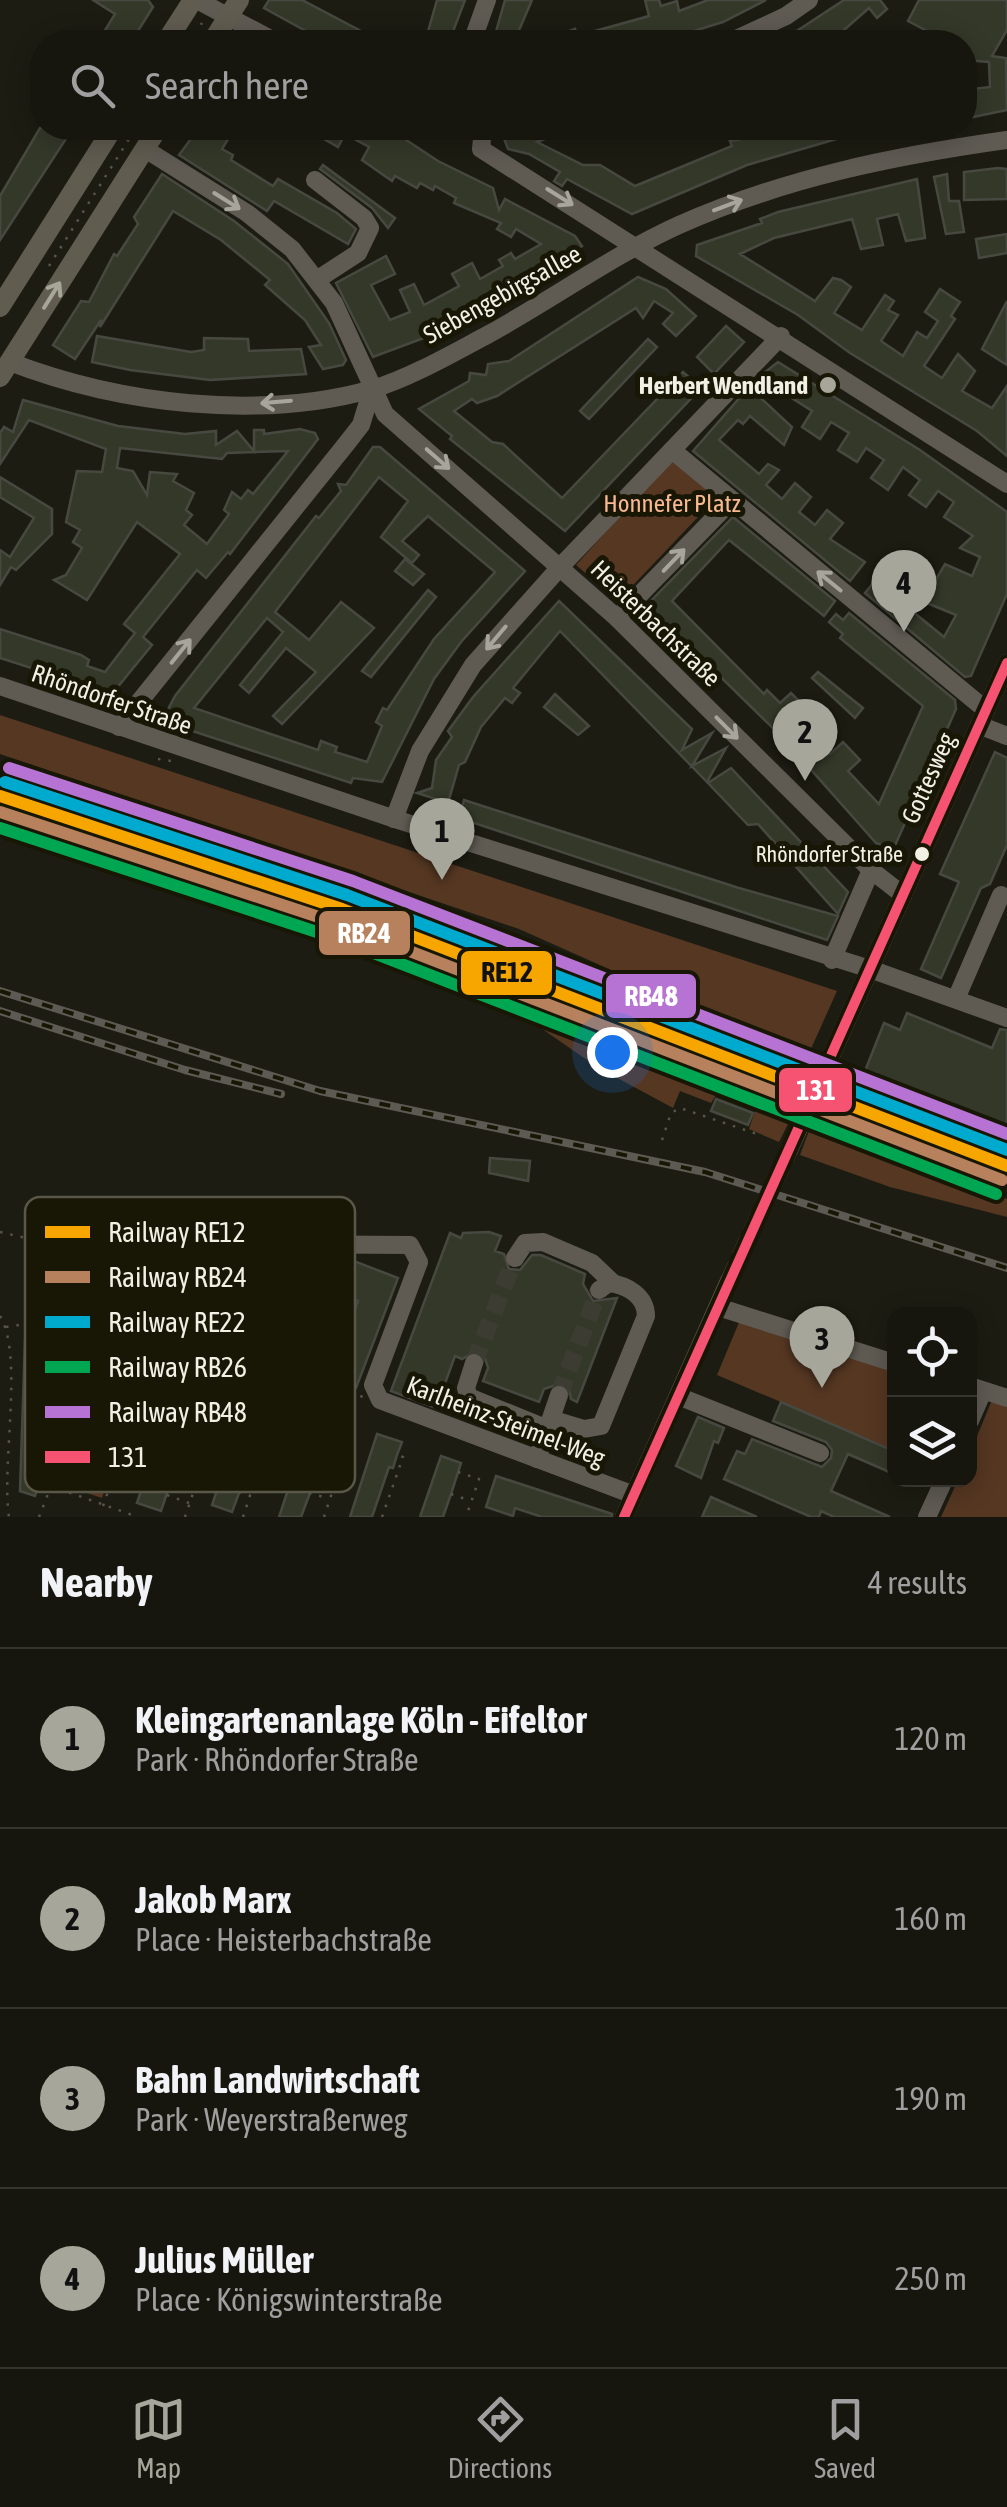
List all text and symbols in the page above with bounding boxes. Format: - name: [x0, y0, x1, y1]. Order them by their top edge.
- search box: [30, 30, 977, 140]
- icon: search: [65, 58, 120, 113]
- text: Search here: [145, 64, 309, 107]
- one-way arrow: [545, 187, 574, 207]
- one-way arrow: [212, 190, 241, 211]
- one-way arrow: [711, 195, 742, 213]
- street label: Siebengebirgsallee: [418, 239, 586, 349]
- one-way arrow: [42, 281, 63, 309]
- place label: Herbert Wendland: [639, 371, 808, 399]
- marker: Herbert Wendland: [817, 374, 839, 396]
- one-way arrow: [260, 392, 292, 411]
- one-way arrow: [425, 448, 450, 471]
- park label: Honnefer Platz: [603, 489, 741, 517]
- one-way arrow: [662, 548, 686, 572]
- pin: 4: [872, 550, 936, 632]
- street label: Heisterbachstraße: [586, 554, 726, 692]
- one-way arrow: [817, 570, 843, 592]
- one-way arrow: [484, 625, 507, 650]
- one-way arrow: [170, 638, 192, 664]
- street label: Rhöndorfer Straße: [28, 658, 196, 740]
- pin: 2: [772, 698, 838, 781]
- one-way arrow: [715, 715, 739, 739]
- street label: Gottesweg: [896, 728, 960, 828]
- pin: 1: [410, 798, 474, 880]
- place label: Rhöndorfer Straße: [756, 841, 903, 867]
- marker: Rhöndorfer Straße: [912, 844, 932, 864]
- line badge: RB24: [317, 909, 412, 957]
- text: RB24: [337, 917, 391, 949]
- line badge: RE12: [459, 949, 554, 997]
- text: RE12: [481, 956, 533, 988]
- line badge: RB48: [604, 972, 698, 1020]
- text: RB48: [624, 980, 678, 1012]
- your location: [587, 1027, 638, 1078]
- line badge: 131: [777, 1066, 854, 1114]
- text: 131: [796, 1074, 836, 1106]
- legend: [25, 1197, 355, 1492]
- text: Railway RE12: [108, 1216, 246, 1248]
- text: Railway RB24: [108, 1261, 247, 1293]
- text: Railway RE22: [108, 1306, 246, 1338]
- pin: 3: [790, 1306, 854, 1388]
- map controls: [887, 1307, 977, 1487]
- button: locate: [887, 1307, 977, 1397]
- text: Railway RB26: [108, 1351, 247, 1383]
- street label: Karlheinz-Steimel-Weg: [403, 1370, 609, 1472]
- text: Railway RB48: [108, 1396, 247, 1428]
- button: layers: [887, 1397, 977, 1487]
- text: 131: [108, 1441, 147, 1473]
- text: Nearby: [40, 1558, 153, 1606]
- text: 4 results: [868, 1564, 967, 1601]
- text: Kleingartenanlage Köln - Eifeltor: [135, 1698, 586, 1741]
- text: 1: [65, 1720, 80, 1757]
- text: 120 m: [894, 1720, 967, 1757]
- text: Park · Rhöndorfer Straße: [135, 1741, 419, 1778]
- text: Jakob Marx: [135, 1878, 292, 1921]
- text: 2: [65, 1900, 80, 1937]
- text: 160 m: [894, 1900, 967, 1937]
- text: Place · Heisterbachstraße: [135, 1921, 432, 1958]
- text: Bahn Landwirtschaft: [135, 2058, 420, 2101]
- text: 3: [65, 2080, 80, 2117]
- text: 190 m: [894, 2080, 967, 2117]
- text: Park · Weyerstraßerweg: [135, 2101, 408, 2138]
- text: Julius Müller: [135, 2238, 313, 2281]
- text: 4: [65, 2260, 80, 2297]
- text: 250 m: [894, 2260, 967, 2297]
- text: Place · Königswinterstraße: [135, 2281, 443, 2318]
- tab: Map: [131, 2392, 186, 2484]
- tab: Directions: [448, 2392, 552, 2484]
- tab: Saved: [814, 2392, 876, 2484]

